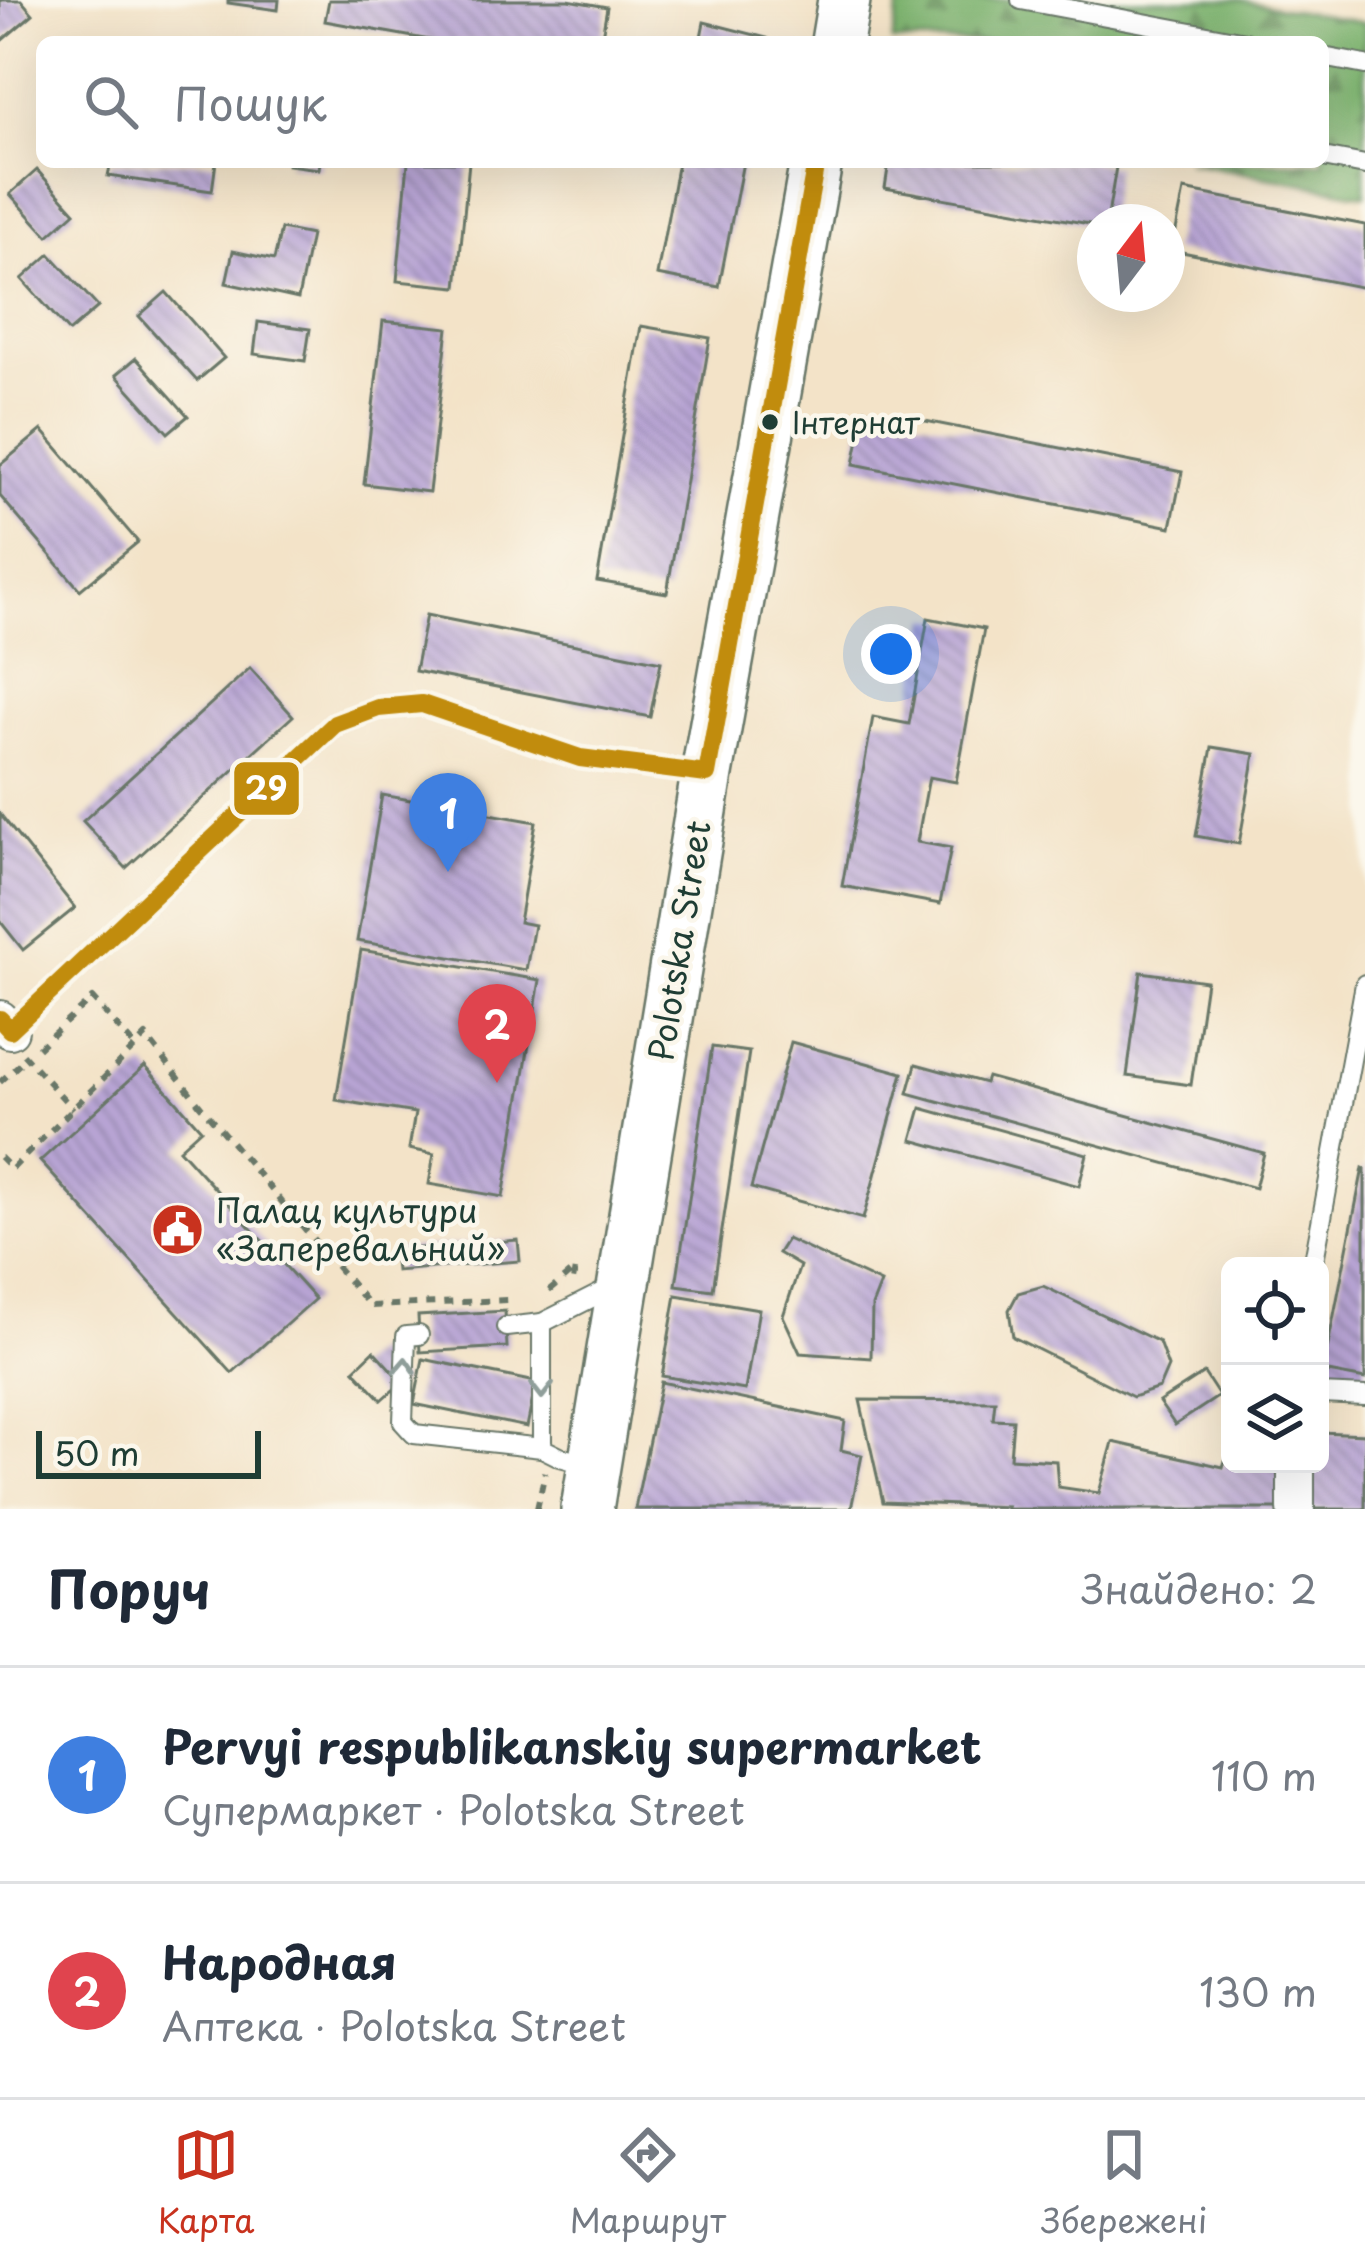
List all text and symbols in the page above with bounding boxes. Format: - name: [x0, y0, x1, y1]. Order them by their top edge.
- search box: [36, 36, 1329, 168]
- text: Пошук: [174, 68, 327, 136]
- icon: search: [78, 69, 144, 135]
- north arrow: [1077, 204, 1185, 312]
- place label: Інтернат: [792, 399, 920, 444]
- marker: Інтернат: [759, 411, 781, 433]
- your location: [861, 624, 921, 684]
- line badge: 29: [232, 760, 301, 817]
- text: 29: [245, 761, 287, 811]
- pin: 1: [409, 773, 487, 872]
- street label: Polotska Street: [634, 817, 722, 1065]
- pin: 2: [458, 984, 536, 1083]
- place label: Палац культури «Заперевальний»: [216, 1184, 505, 1272]
- public building icon: Палац культури «Заперевальний»: [149, 1202, 205, 1258]
- map controls: [1221, 1257, 1329, 1473]
- button: locate: [1221, 1257, 1329, 1365]
- one-way arrow: [392, 1356, 418, 1375]
- button: layers: [1221, 1365, 1329, 1473]
- one-way arrow: [529, 1382, 555, 1400]
- scale bar: [36, 1425, 261, 1478]
- text: 50 m: [54, 1427, 140, 1477]
- text: Поруч: [48, 1549, 210, 1626]
- text: Знайдено: 2: [1081, 1558, 1317, 1617]
- text: Pervyi respublikanskiy supermarket: [162, 1711, 982, 1779]
- text: 1: [78, 1745, 96, 1804]
- text: 110 m: [1211, 1745, 1317, 1804]
- text: Супермаркет · Polotska Street: [162, 1779, 745, 1838]
- text: Народная: [162, 1927, 396, 1995]
- text: 2: [73, 1961, 101, 2020]
- text: 130 m: [1199, 1961, 1317, 2020]
- text: Аптека · Polotska Street: [162, 1995, 626, 2054]
- tab: Карта: [158, 2122, 255, 2244]
- tab: Маршрут: [570, 2122, 726, 2244]
- tab: Збережені: [1041, 2122, 1207, 2244]

